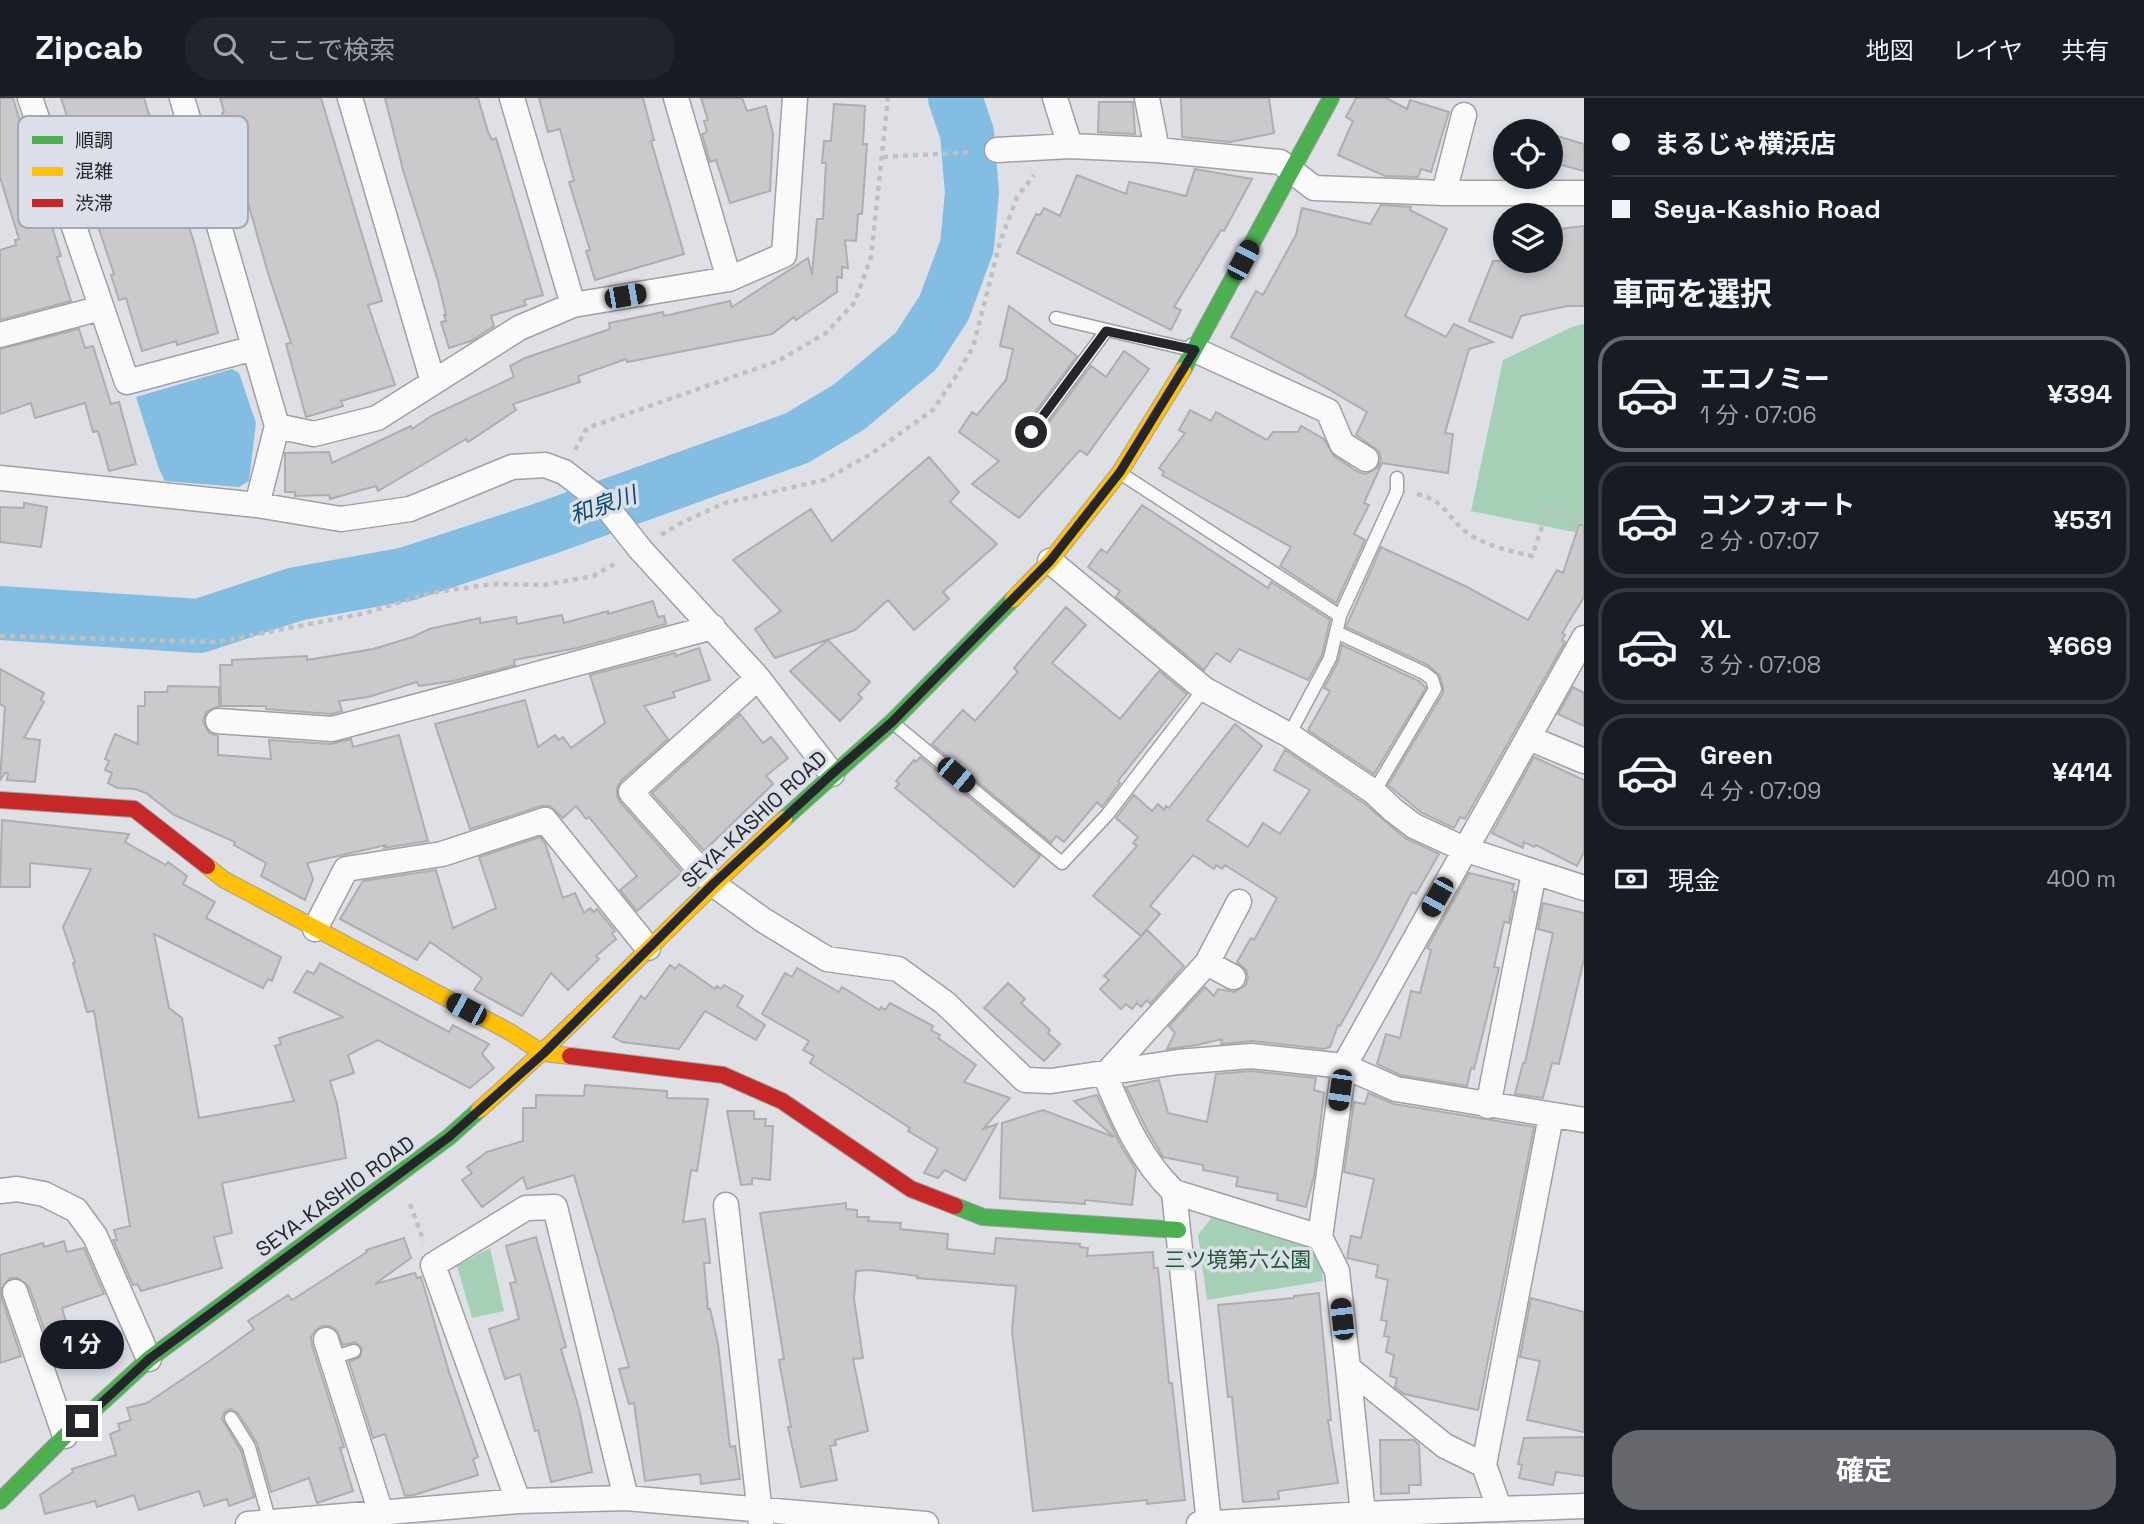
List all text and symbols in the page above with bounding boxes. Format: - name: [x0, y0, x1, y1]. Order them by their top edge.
- search box: [185, 17, 675, 80]
- text: Zipcab: [35, 27, 143, 69]
- icon: search: [209, 29, 247, 67]
- text: ここで検索: [265, 33, 395, 67]
- text: 地図: [1866, 35, 1914, 66]
- text: レイヤ: [1952, 35, 2023, 66]
- text: 共有: [2061, 35, 2109, 66]
- legend: [18, 116, 248, 228]
- map controls: [1493, 119, 1563, 273]
- button: locate: [1493, 119, 1563, 189]
- text: まるじゃ横浜店: [1654, 127, 1836, 161]
- text: 順調: [75, 128, 113, 153]
- text: 混雑: [75, 159, 113, 184]
- text: 渋滞: [75, 191, 113, 216]
- text: Seya-Kashio Road: [1654, 192, 1881, 226]
- button: layers: [1493, 203, 1563, 273]
- car: [1224, 237, 1263, 283]
- text: 車両を選択: [1612, 274, 1772, 314]
- car: [603, 282, 648, 310]
- text: エコノミー: [1700, 362, 1830, 396]
- icon: car: [1616, 363, 1679, 426]
- text: ¥394: [2047, 377, 2112, 411]
- text: 1 分 · 07:06: [1700, 400, 1817, 430]
- route start: [1015, 416, 1047, 448]
- water label: 和泉川: [565, 479, 643, 530]
- text: コンフォート: [1700, 488, 1855, 522]
- icon: car: [1616, 489, 1679, 552]
- text: ¥531: [2053, 503, 2112, 537]
- text: 2 分 · 07:07: [1700, 526, 1819, 556]
- text: XL: [1700, 612, 1731, 646]
- icon: car: [1616, 615, 1679, 678]
- text: ¥669: [2048, 629, 2112, 663]
- text: 3 分 · 07:08: [1700, 650, 1821, 680]
- text: Green: [1700, 738, 1773, 772]
- icon: car: [1616, 741, 1679, 804]
- street label: SEYA-KASHIO ROAD: [675, 744, 833, 894]
- car: [934, 753, 979, 797]
- text: ¥414: [2052, 755, 2112, 789]
- text: 4 分 · 07:09: [1700, 776, 1821, 806]
- icon: cash: [1612, 860, 1650, 898]
- text: 現金: [1668, 864, 1720, 898]
- text: 400 m: [2046, 864, 2116, 894]
- car: [1418, 874, 1457, 920]
- car: [443, 990, 490, 1028]
- car: [1327, 1068, 1354, 1112]
- street label: SEYA-KASHIO ROAD: [250, 1129, 420, 1263]
- park label: 三ツ境第六公園: [1165, 1246, 1312, 1273]
- car: [1330, 1297, 1355, 1341]
- callout: 1 分: [40, 1320, 124, 1368]
- text: 1 分: [62, 1329, 102, 1359]
- route end: [66, 1405, 98, 1437]
- button: 確定: [1612, 1430, 2116, 1510]

